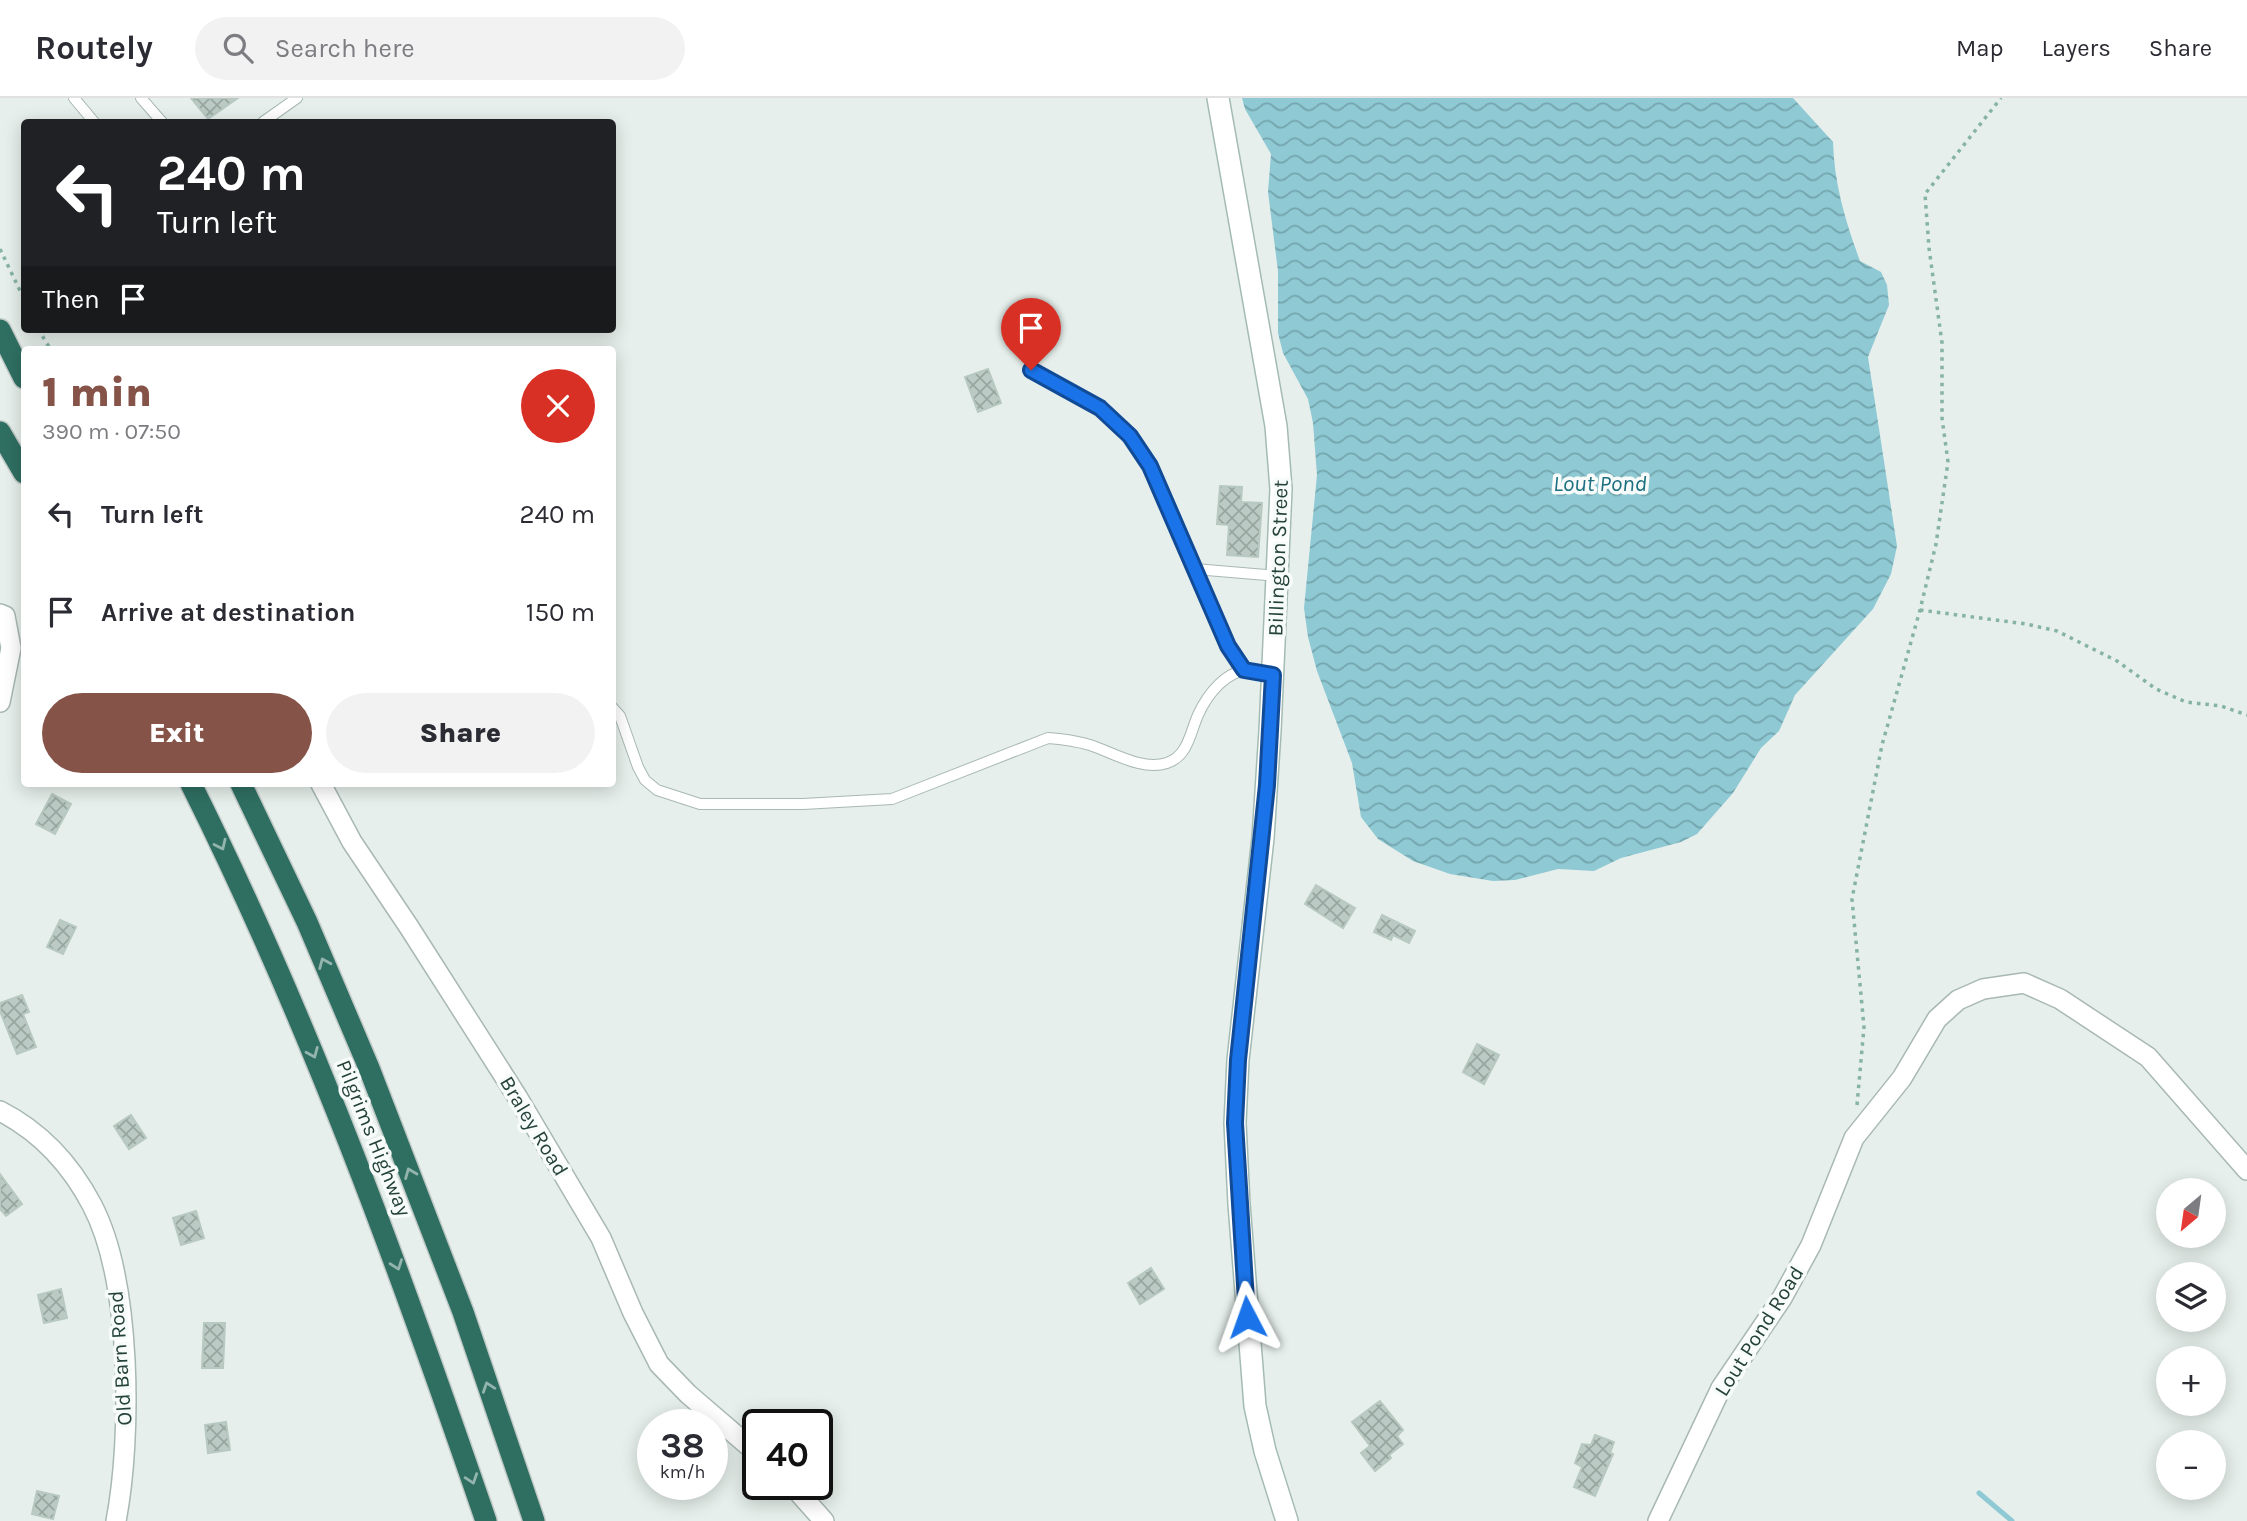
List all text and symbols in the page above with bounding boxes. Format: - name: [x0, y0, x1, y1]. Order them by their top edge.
- search box: [195, 17, 685, 80]
- text: Routely: [35, 29, 153, 67]
- icon: search: [219, 29, 257, 67]
- text: Search here: [275, 33, 415, 64]
- text: Map: [1956, 34, 2004, 62]
- text: Layers: [2042, 34, 2111, 62]
- text: Share: [2149, 34, 2212, 62]
- text: 240 m: [157, 145, 306, 202]
- icon: left: [42, 147, 133, 238]
- text: Turn left: [157, 204, 277, 241]
- icon: arrive: [114, 280, 152, 318]
- text: Then: [42, 284, 100, 315]
- pin: [1001, 298, 1061, 370]
- icon: arrive: [1012, 309, 1050, 347]
- text: 1 min: [42, 367, 152, 417]
- button: close: [521, 369, 595, 443]
- text: 390 m · 07:50: [42, 418, 181, 445]
- water label: Lout Pond: [1553, 470, 1647, 497]
- street label: Billington Street: [1263, 479, 1293, 637]
- icon: left: [42, 495, 80, 533]
- text: Turn left: [101, 499, 203, 530]
- text: 240 m: [519, 499, 595, 530]
- icon: arrive: [42, 593, 80, 631]
- text: Arrive at destination: [101, 597, 355, 628]
- text: 150 m: [526, 597, 595, 628]
- button: Exit: [42, 693, 312, 773]
- button: Share: [326, 693, 595, 773]
- one-way arrow: [213, 838, 227, 850]
- one-way arrow: [318, 957, 332, 970]
- one-way arrow: [305, 1046, 319, 1058]
- street label: Pilgrims Highway: [332, 1056, 416, 1220]
- street label: Braley Road: [495, 1072, 573, 1180]
- one-way arrow: [405, 1168, 419, 1180]
- north arrow: [2156, 1178, 2226, 1248]
- map controls: [2156, 1178, 2226, 1500]
- one-way arrow: [389, 1258, 403, 1270]
- street label: Lout Pond Road: [1709, 1262, 1809, 1400]
- button: layers: [2156, 1262, 2226, 1332]
- position arrow: [1210, 1280, 1284, 1354]
- street label: Old Barn Road: [103, 1290, 137, 1426]
- button: +: [2156, 1346, 2226, 1416]
- one-way arrow: [482, 1381, 496, 1393]
- speed limit sign: 40: [742, 1409, 833, 1500]
- text: 38: [660, 1425, 705, 1466]
- button: −: [2156, 1430, 2226, 1500]
- text: km/h: [660, 1461, 705, 1483]
- one-way arrow: [464, 1473, 478, 1485]

